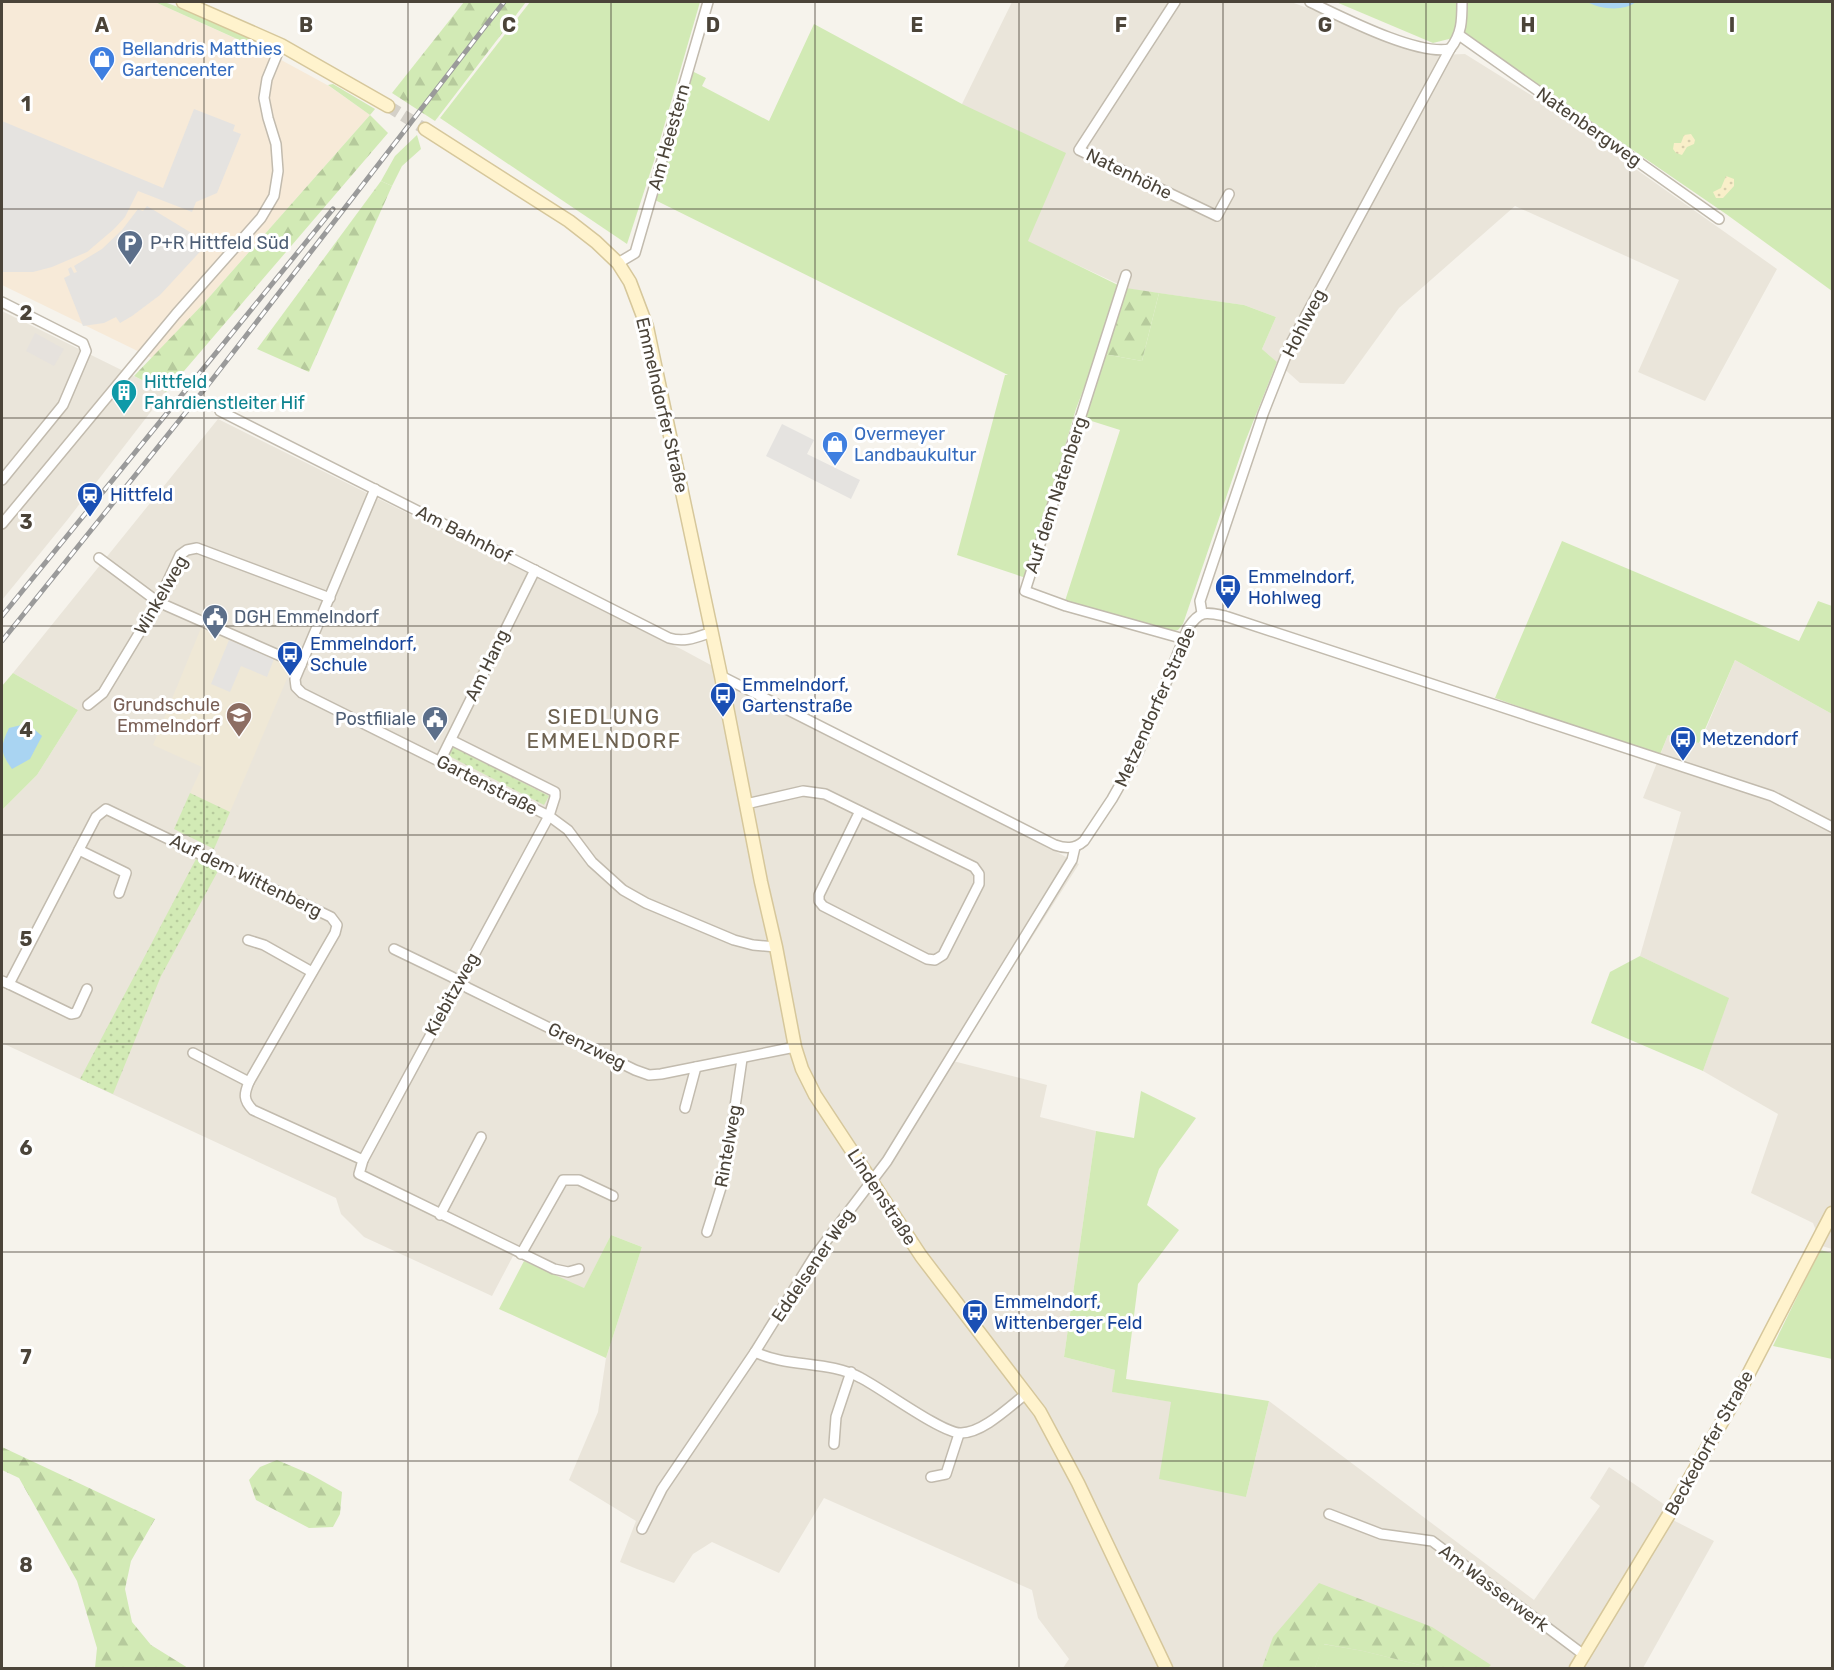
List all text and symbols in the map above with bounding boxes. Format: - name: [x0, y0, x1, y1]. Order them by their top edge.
- text: A: [95, 13, 110, 37]
- text: B: [299, 13, 313, 37]
- text: C: [502, 13, 516, 37]
- text: D: [706, 13, 720, 37]
- text: E: [911, 13, 923, 37]
- text: F: [1115, 13, 1127, 37]
- text: G: [1318, 13, 1332, 37]
- text: H: [1521, 13, 1535, 37]
- text: I: [1729, 13, 1735, 37]
- place label: Bellandris Matthies Gartencenter: [122, 38, 282, 81]
- shop icon: Bellandris Matthies Gartencenter: [87, 44, 117, 82]
- street label: Am Heestern: [643, 81, 695, 193]
- street label: Natenbergweg: [1532, 83, 1646, 171]
- text: 1: [21, 92, 31, 116]
- street label: Natenhöhe: [1083, 144, 1175, 204]
- parking icon: P+R Hittfeld Süd: [115, 228, 145, 266]
- place label: P+R Hittfeld Süd: [150, 232, 289, 254]
- street label: Hohlweg: [1278, 285, 1330, 361]
- text: 2: [20, 301, 33, 325]
- street label: Emmelndorfer Straße: [631, 315, 693, 495]
- place label: Hittfeld Fahrdienstleiter Hif: [144, 371, 305, 414]
- building icon: Hittfeld Fahrdienstleiter Hif: [109, 377, 139, 415]
- street label: Auf dem Natenberg: [1020, 414, 1092, 576]
- place label: Overmeyer Landbaukultur: [854, 423, 977, 466]
- shop icon: Overmeyer Landbaukultur: [820, 429, 850, 467]
- station icon: Hittfeld: [75, 480, 105, 518]
- place label: Hittfeld: [110, 484, 173, 506]
- street label: Am Bahnhof: [412, 500, 516, 568]
- text: 3: [19, 510, 33, 534]
- street label: Winkelweg: [129, 551, 193, 639]
- place label: Emmelndorf, Hohlweg: [1248, 566, 1355, 609]
- bus stop icon: Emmelndorf, Hohlweg: [1213, 572, 1243, 610]
- public building icon: DGH Emmelndorf: [200, 602, 230, 640]
- place label: DGH Emmelndorf: [234, 606, 379, 628]
- street label: Metzendorfer Straße: [1110, 624, 1200, 790]
- street label: Am Hang: [460, 626, 514, 704]
- place label: Emmelndorf, Schule: [310, 633, 417, 676]
- bus stop icon: Emmelndorf, Schule: [275, 639, 305, 677]
- place label: Emmelndorf, Gartenstraße: [742, 674, 853, 717]
- bus stop icon: Emmelndorf, Gartenstraße: [708, 680, 738, 718]
- place label: Grundschule Emmelndorf: [113, 694, 220, 737]
- school or university icon: Grundschule Emmelndorf: [224, 700, 254, 738]
- public building icon: Postfiliale: [420, 704, 450, 742]
- district label: SIEDLUNG EMMELNDORF: [527, 704, 681, 753]
- place label: Postfiliale: [335, 708, 416, 730]
- text: 4: [19, 718, 33, 742]
- bus stop icon: Metzendorf: [1668, 724, 1698, 762]
- place label: Metzendorf: [1702, 728, 1798, 750]
- street label: Gartenstraße: [433, 750, 541, 820]
- street label: Auf dem Wittenberg: [166, 830, 326, 922]
- text: 5: [20, 927, 33, 951]
- street label: Kiebitzweg: [420, 949, 484, 1039]
- street label: Grenzweg: [544, 1018, 630, 1074]
- street label: Rintelweg: [710, 1103, 746, 1189]
- text: 6: [19, 1136, 33, 1160]
- street label: Lindenstraße: [843, 1145, 921, 1249]
- street label: Eddelsener Weg: [767, 1204, 859, 1326]
- place label: Emmelndorf, Wittenberger Feld: [994, 1291, 1142, 1334]
- bus stop icon: Emmelndorf, Wittenberger Feld: [960, 1297, 990, 1335]
- text: 7: [20, 1345, 32, 1369]
- street label: Beckedorfer Straße: [1660, 1367, 1758, 1519]
- street label: Am Wasserwerk: [1435, 1540, 1554, 1637]
- text: 8: [19, 1553, 33, 1577]

